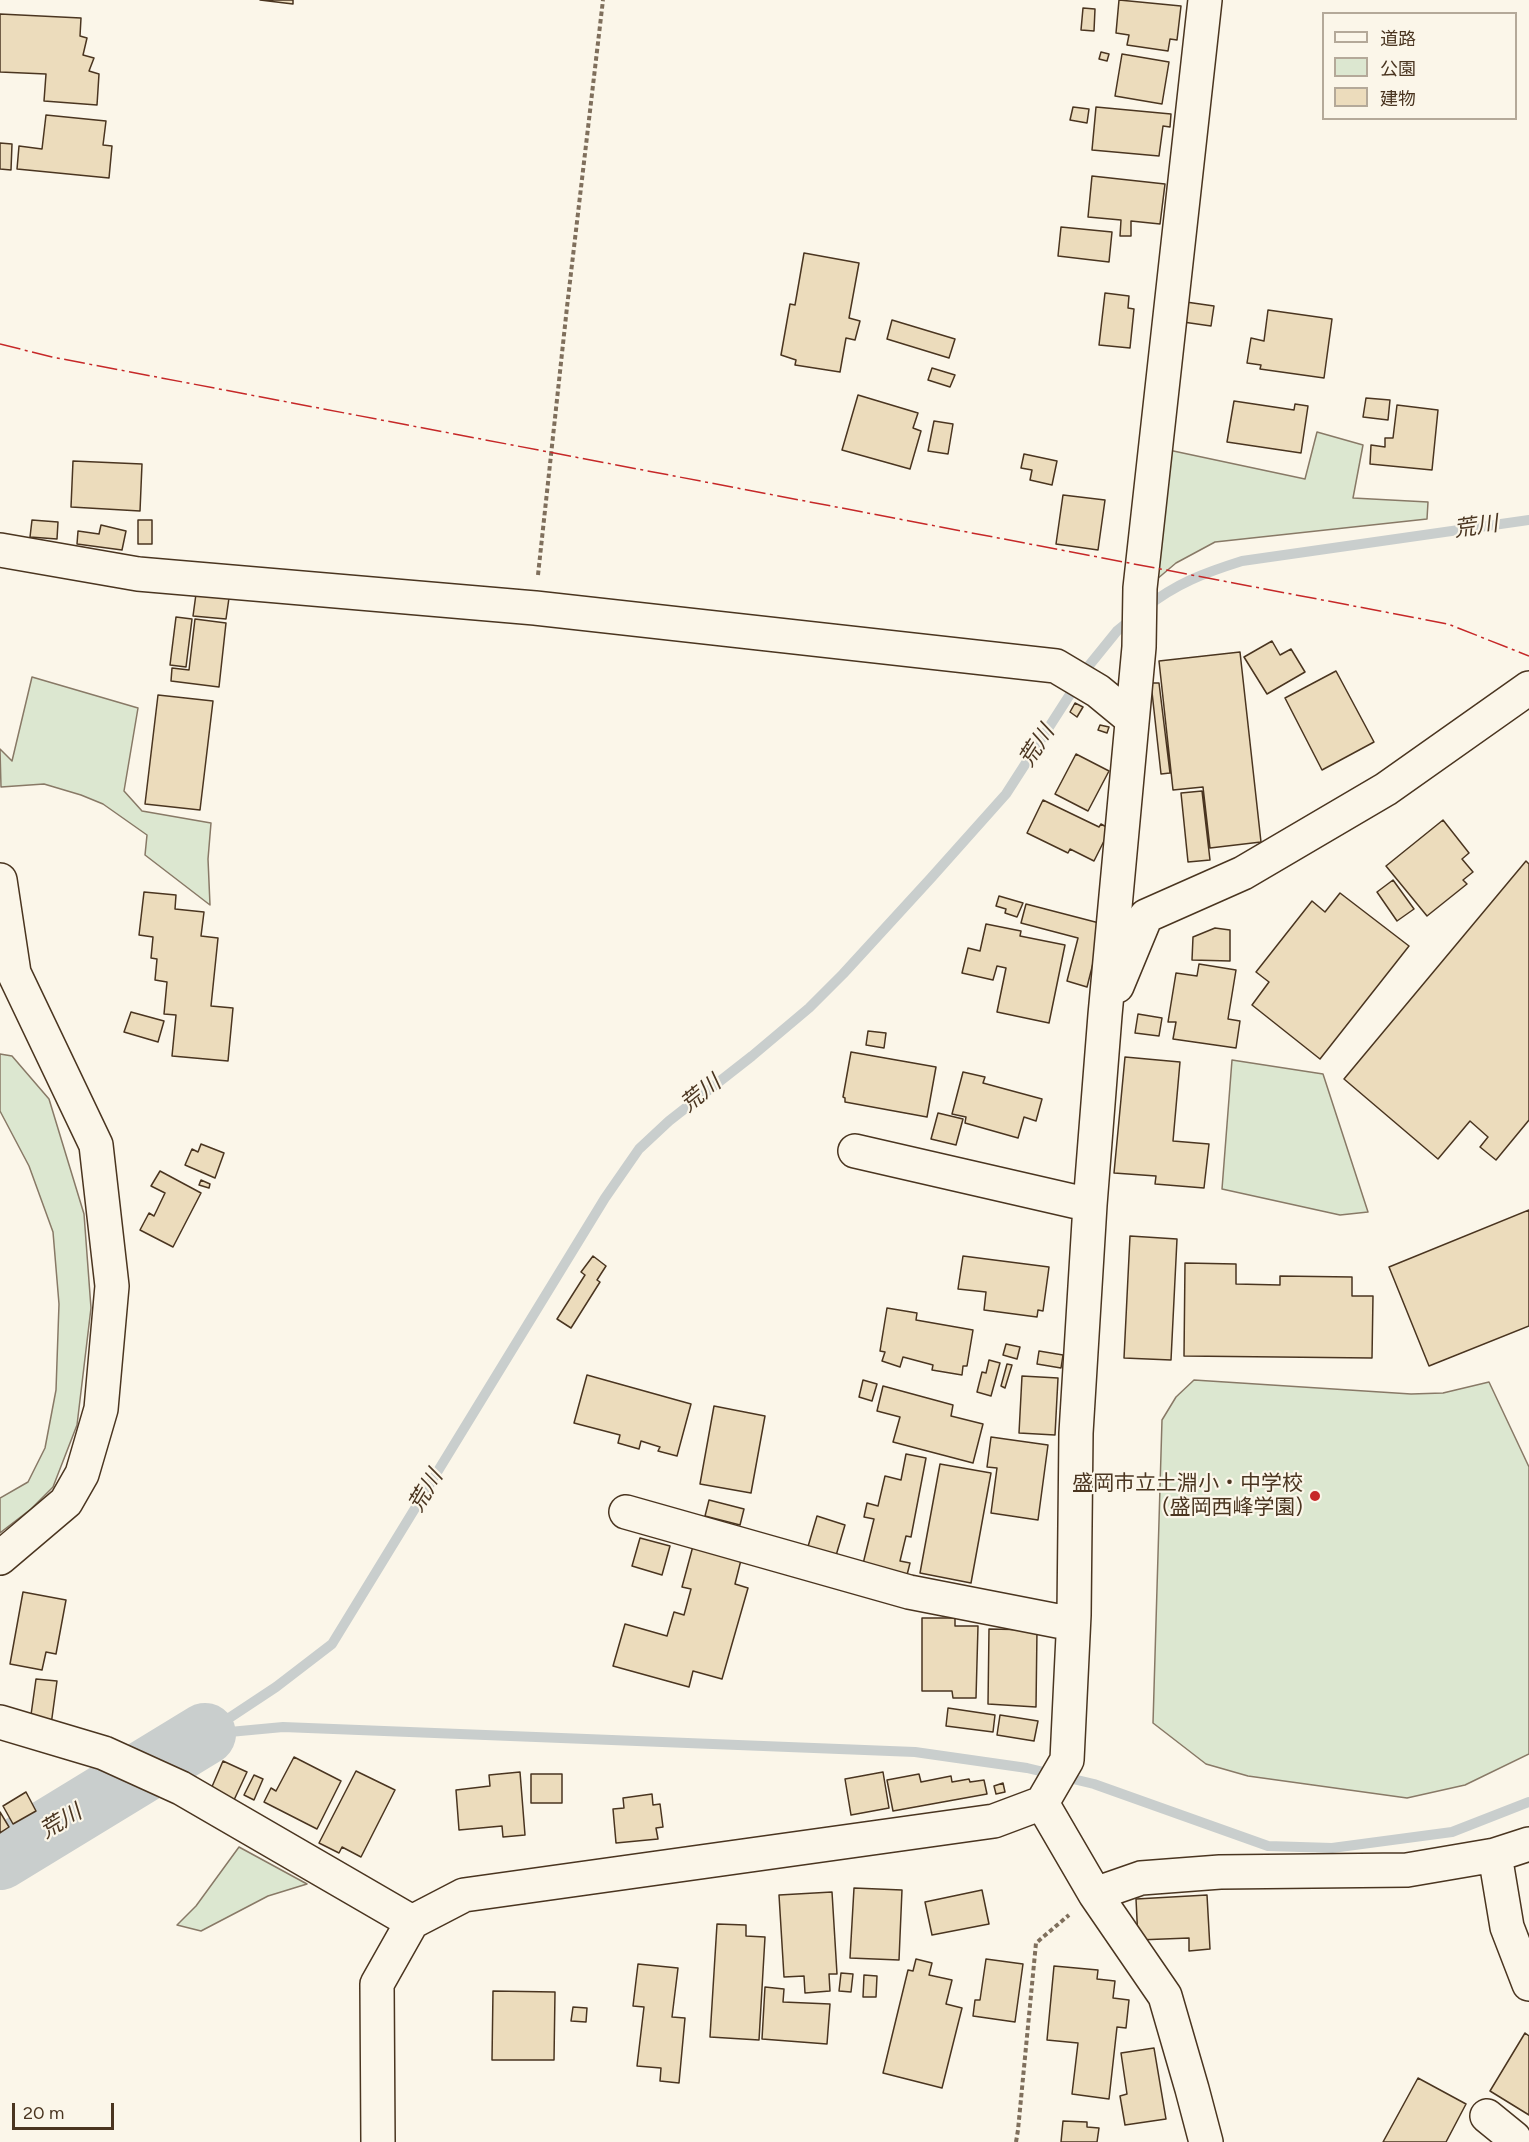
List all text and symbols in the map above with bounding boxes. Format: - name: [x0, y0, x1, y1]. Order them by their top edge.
- legend: [1322, 12, 1517, 120]
- text: 道路: [1380, 28, 1416, 50]
- text: 公園: [1380, 58, 1416, 80]
- text: 建物: [1380, 88, 1416, 110]
- water label: 荒川: [1452, 511, 1500, 543]
- water label: 荒川: [1014, 720, 1060, 772]
- water label: 荒川: [676, 1070, 726, 1118]
- water label: 荒川: [403, 1465, 449, 1517]
- place label: 盛岡市立土淵小・中学校 (盛岡西峰学園): [1072, 1471, 1303, 1521]
- marker: 盛岡市立土淵小・中学校 (盛岡西峰学園): [1308, 1489, 1322, 1503]
- water label: 荒川: [35, 1799, 87, 1845]
- scale bar: [15, 2091, 117, 2129]
- text: 20 m: [23, 2102, 64, 2124]

